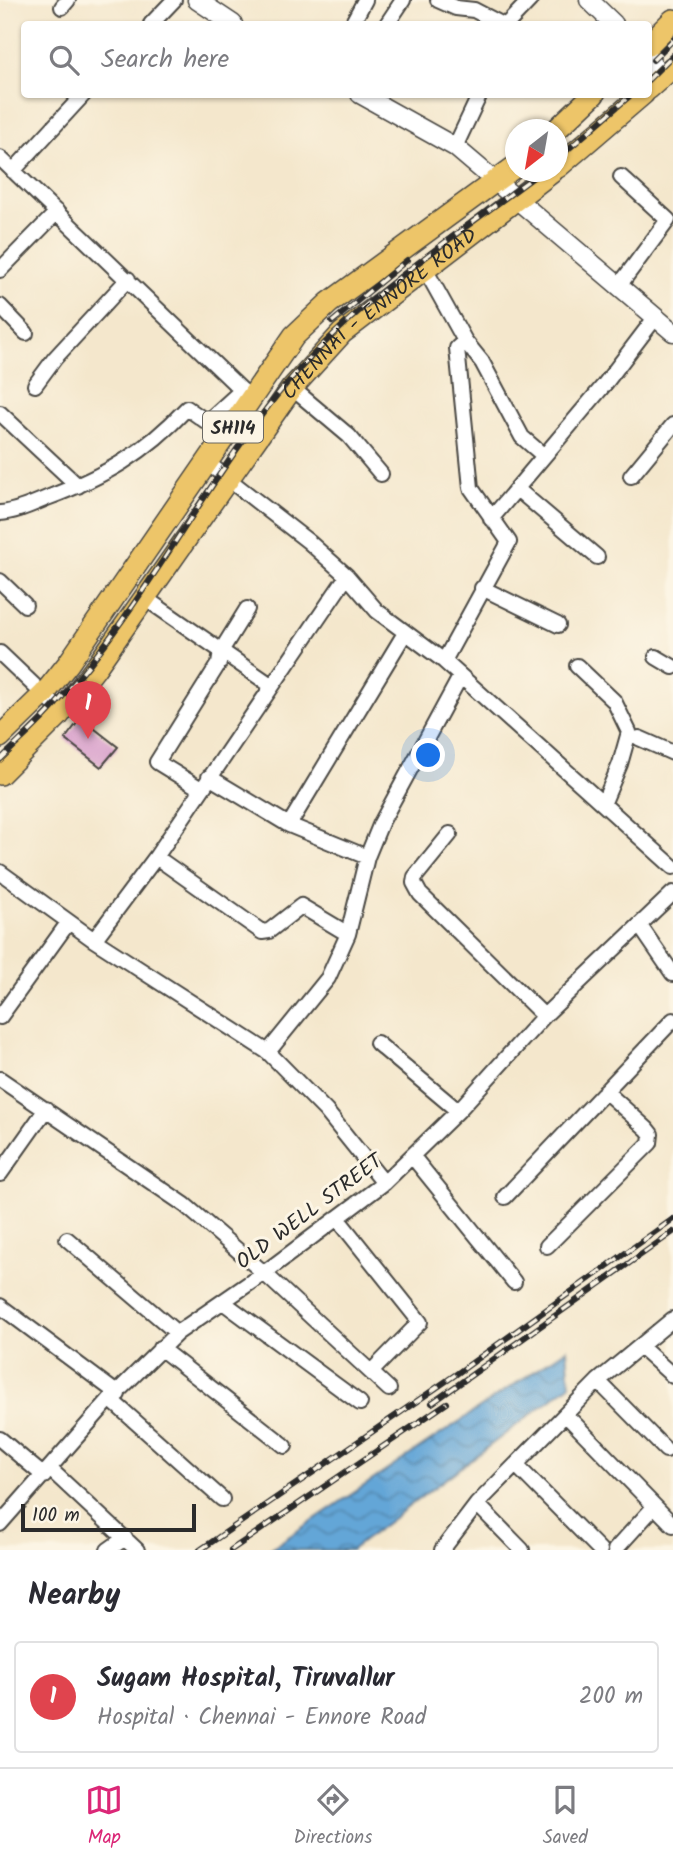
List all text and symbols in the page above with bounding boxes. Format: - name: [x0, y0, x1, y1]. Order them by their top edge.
- search box: [21, 21, 652, 98]
- text: Search here: [101, 39, 229, 81]
- icon: search: [45, 41, 83, 79]
- north arrow: [505, 119, 568, 182]
- street label: CHENNAI - ENNORE ROAD: [274, 220, 485, 407]
- road number: SH114: [203, 412, 263, 442]
- pin: 1: [65, 681, 111, 739]
- your location: [411, 738, 445, 772]
- street label: OLD WELL STREET: [229, 1145, 392, 1279]
- scale bar: [21, 1501, 196, 1533]
- text: 100 m: [32, 1501, 80, 1531]
- text: Nearby: [28, 1572, 120, 1620]
- text: Sugam Hospital, Tiruvallur: [97, 1658, 395, 1700]
- text: 1: [50, 1679, 56, 1715]
- text: 200 m: [579, 1679, 643, 1715]
- text: Hospital · Chennai - Ennore Road: [97, 1700, 426, 1736]
- tab: Map: [85, 1781, 123, 1853]
- tab: Directions: [294, 1781, 372, 1853]
- tab: Saved: [543, 1781, 588, 1853]

